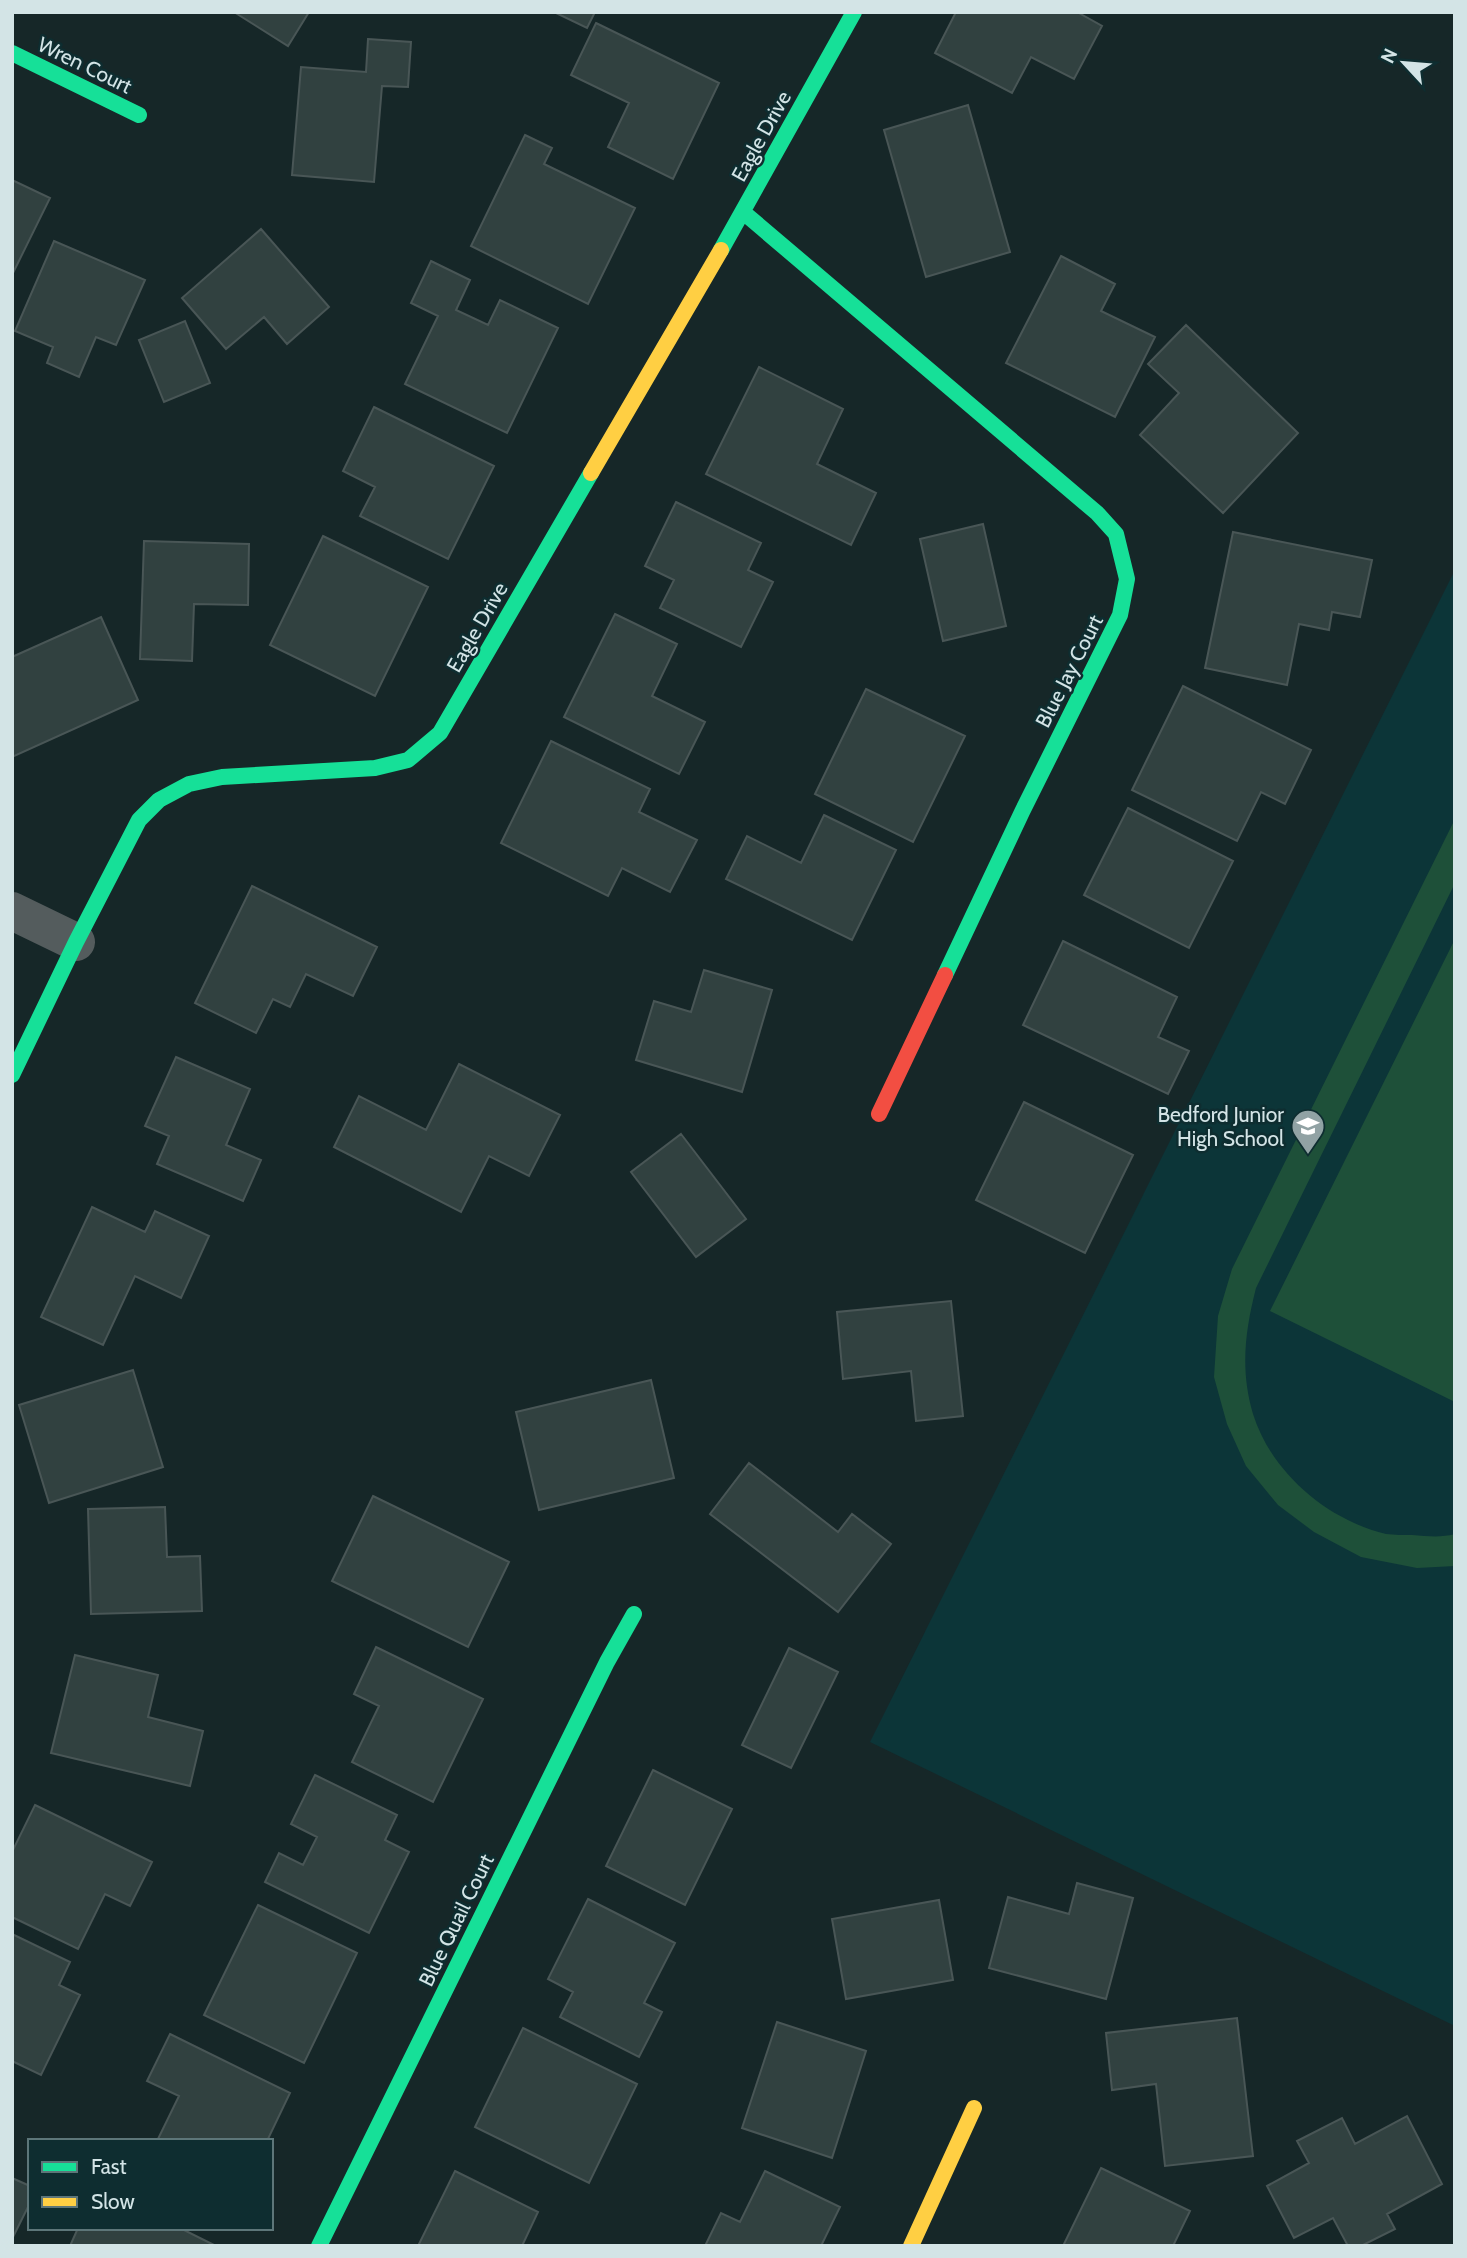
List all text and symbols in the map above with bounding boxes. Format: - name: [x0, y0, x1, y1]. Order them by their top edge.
- north arrow: [1369, 28, 1439, 98]
- street label: Wren Court: [34, 31, 136, 99]
- text: N: [1376, 45, 1402, 67]
- street label: Eagle Drive: [726, 86, 796, 186]
- street label: Eagle Drive: [441, 577, 513, 676]
- street label: Blue Jay Court: [1030, 611, 1108, 731]
- place label: Bedford Junior High School: [1158, 1102, 1284, 1151]
- school or university icon: Bedford Junior High School: [1289, 1107, 1327, 1156]
- street label: Blue Quail Court: [413, 1850, 499, 1990]
- legend: [28, 2139, 273, 2230]
- text: Fast: [91, 2154, 127, 2179]
- text: Slow: [91, 2189, 135, 2214]

